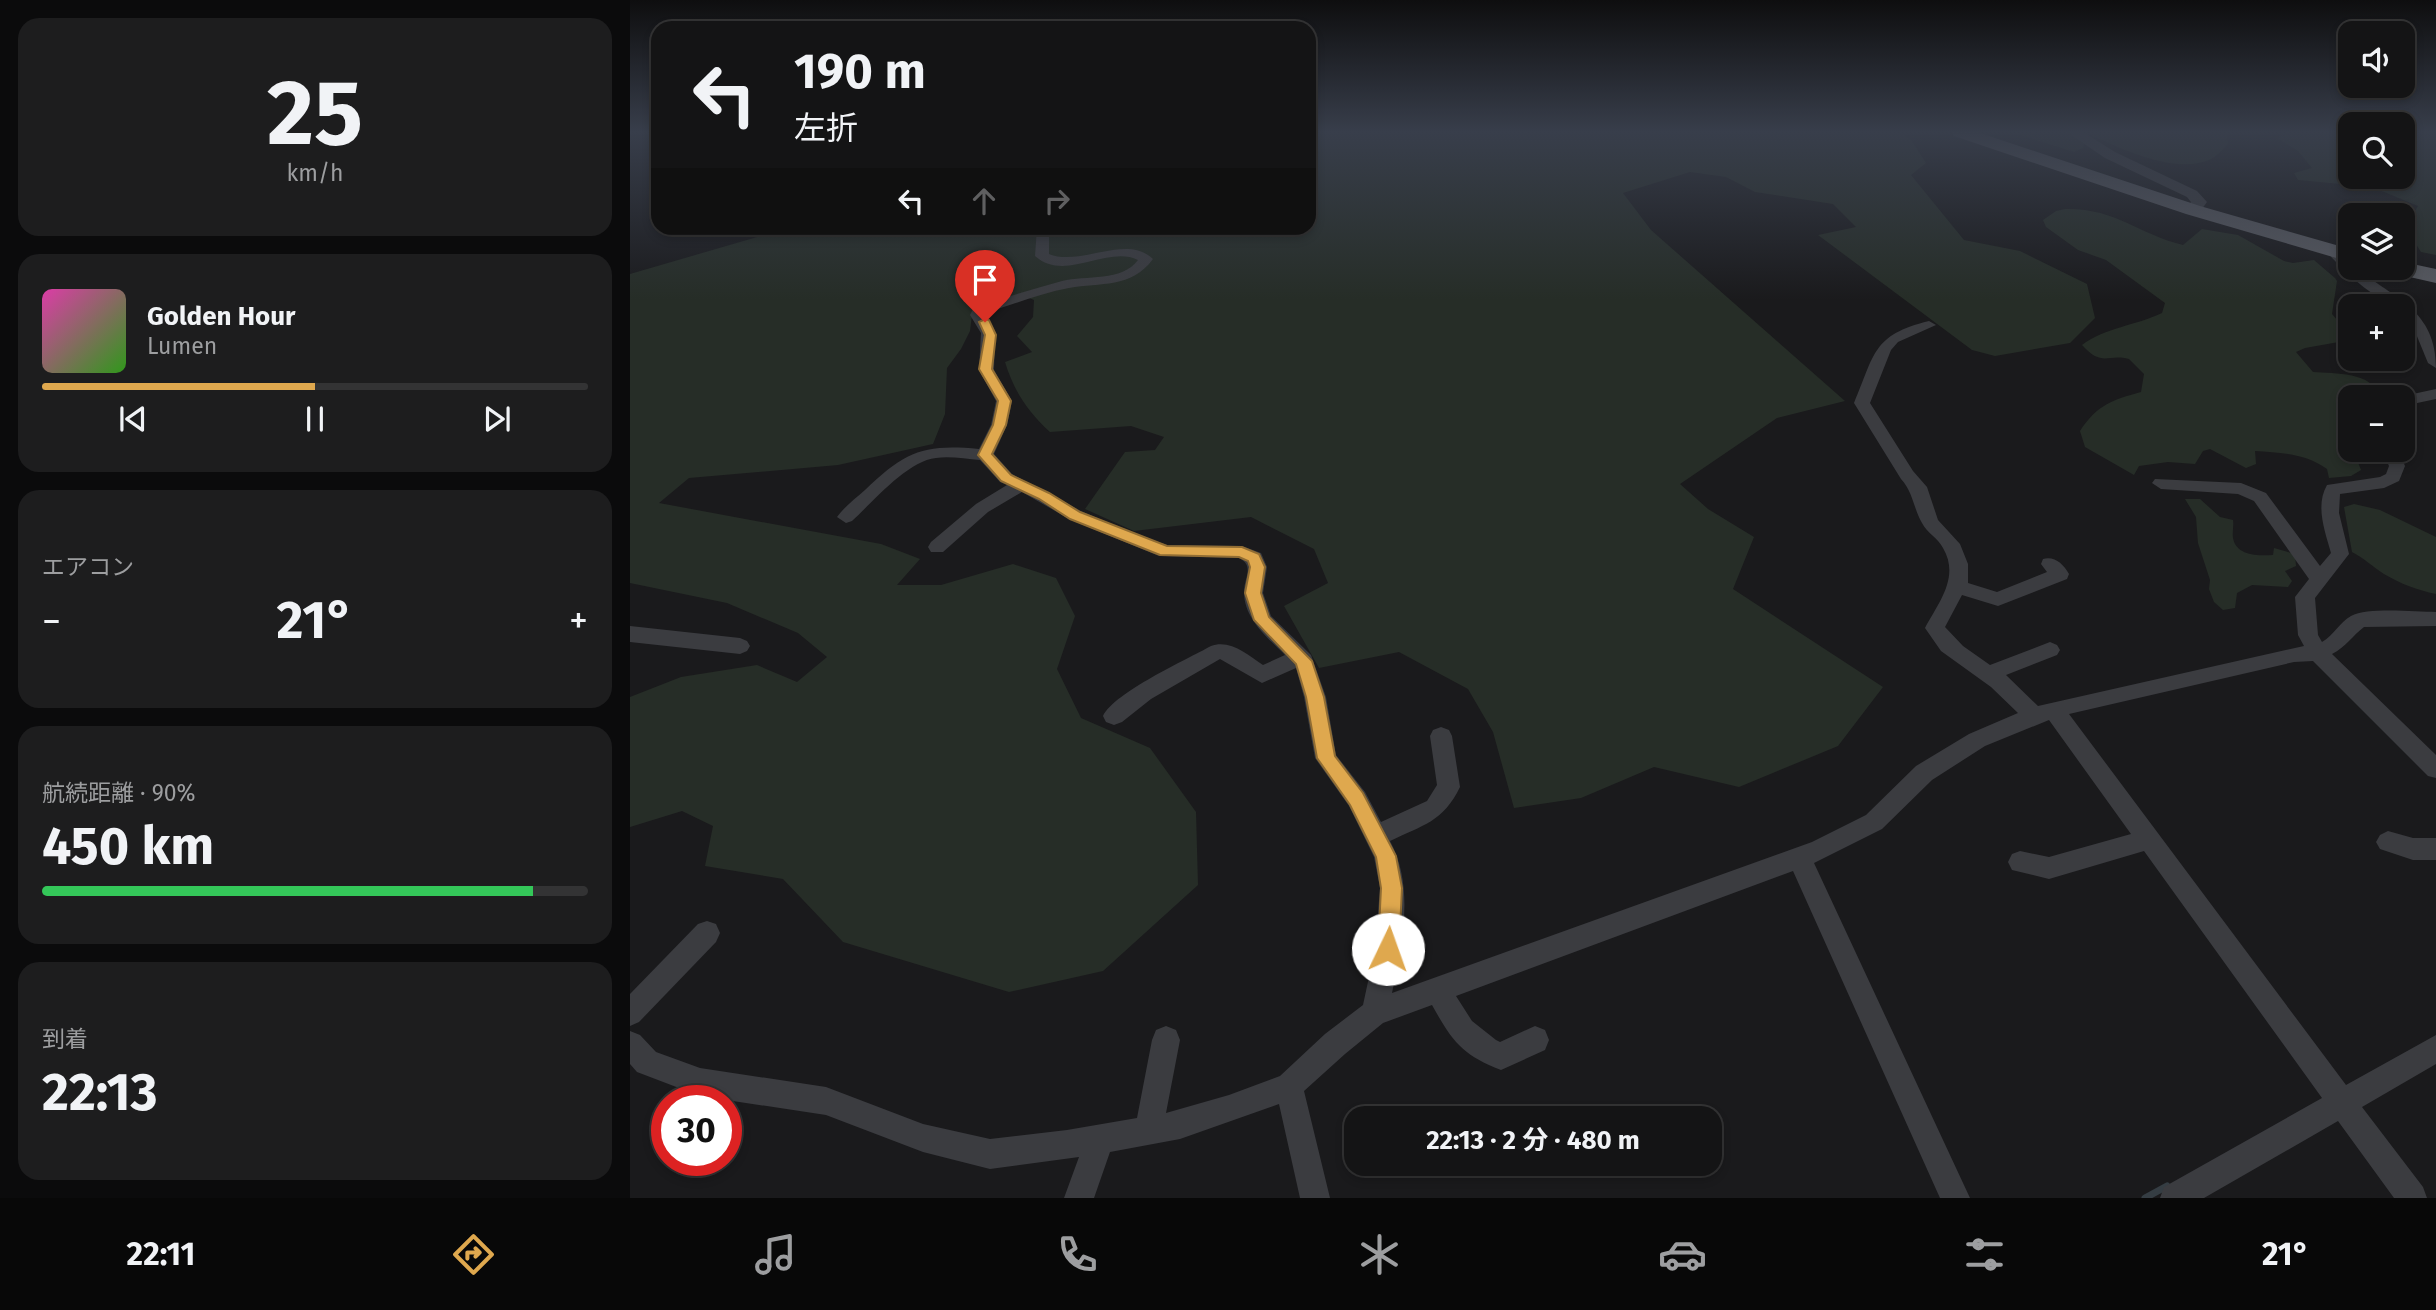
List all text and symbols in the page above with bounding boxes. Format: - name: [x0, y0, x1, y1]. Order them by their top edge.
- map controls: [2338, 21, 2415, 462]
- button: sound: [2338, 21, 2415, 98]
- text: 190 m: [794, 42, 926, 101]
- icon: left: [679, 49, 770, 140]
- text: 25: [267, 59, 363, 168]
- text: 左折: [794, 109, 858, 147]
- button: search: [2338, 112, 2415, 189]
- text: km/h: [287, 159, 343, 187]
- icon: left: [892, 182, 930, 220]
- icon: ahead: [965, 182, 1003, 220]
- icon: right: [1038, 182, 1076, 220]
- button: layers: [2338, 203, 2415, 280]
- pin: [955, 250, 1015, 322]
- icon: arrive: [966, 261, 1004, 299]
- button: +: [2338, 294, 2415, 371]
- text: Golden Hour: [147, 301, 295, 332]
- text: Lumen: [147, 332, 217, 360]
- button: −: [2338, 385, 2415, 462]
- icon: previous: [114, 400, 152, 438]
- icon: pause: [296, 400, 334, 438]
- icon: next: [478, 400, 516, 438]
- text: エアコン: [42, 553, 134, 581]
- text: 21°: [277, 589, 354, 652]
- text: −: [42, 598, 61, 644]
- text: +: [569, 598, 588, 644]
- text: 航続距離 · 90%: [42, 779, 196, 807]
- text: 450 km: [42, 815, 214, 878]
- position arrow: [1351, 912, 1425, 986]
- text: 到着: [42, 1025, 88, 1053]
- text: 22:13: [42, 1061, 158, 1124]
- speed limit sign: 30: [651, 1085, 742, 1176]
- text: 22:13 · 2 分 · 480 m: [1426, 1125, 1640, 1156]
- icon: directions: [449, 1230, 498, 1279]
- icon: music: [751, 1230, 800, 1279]
- icon: phone: [1053, 1230, 1102, 1279]
- icon: climate: [1355, 1230, 1404, 1279]
- icon: car: [1658, 1230, 1707, 1279]
- icon: filters: [1960, 1230, 2009, 1279]
- text: 22:11: [127, 1235, 195, 1273]
- text: 21°: [2262, 1235, 2309, 1273]

